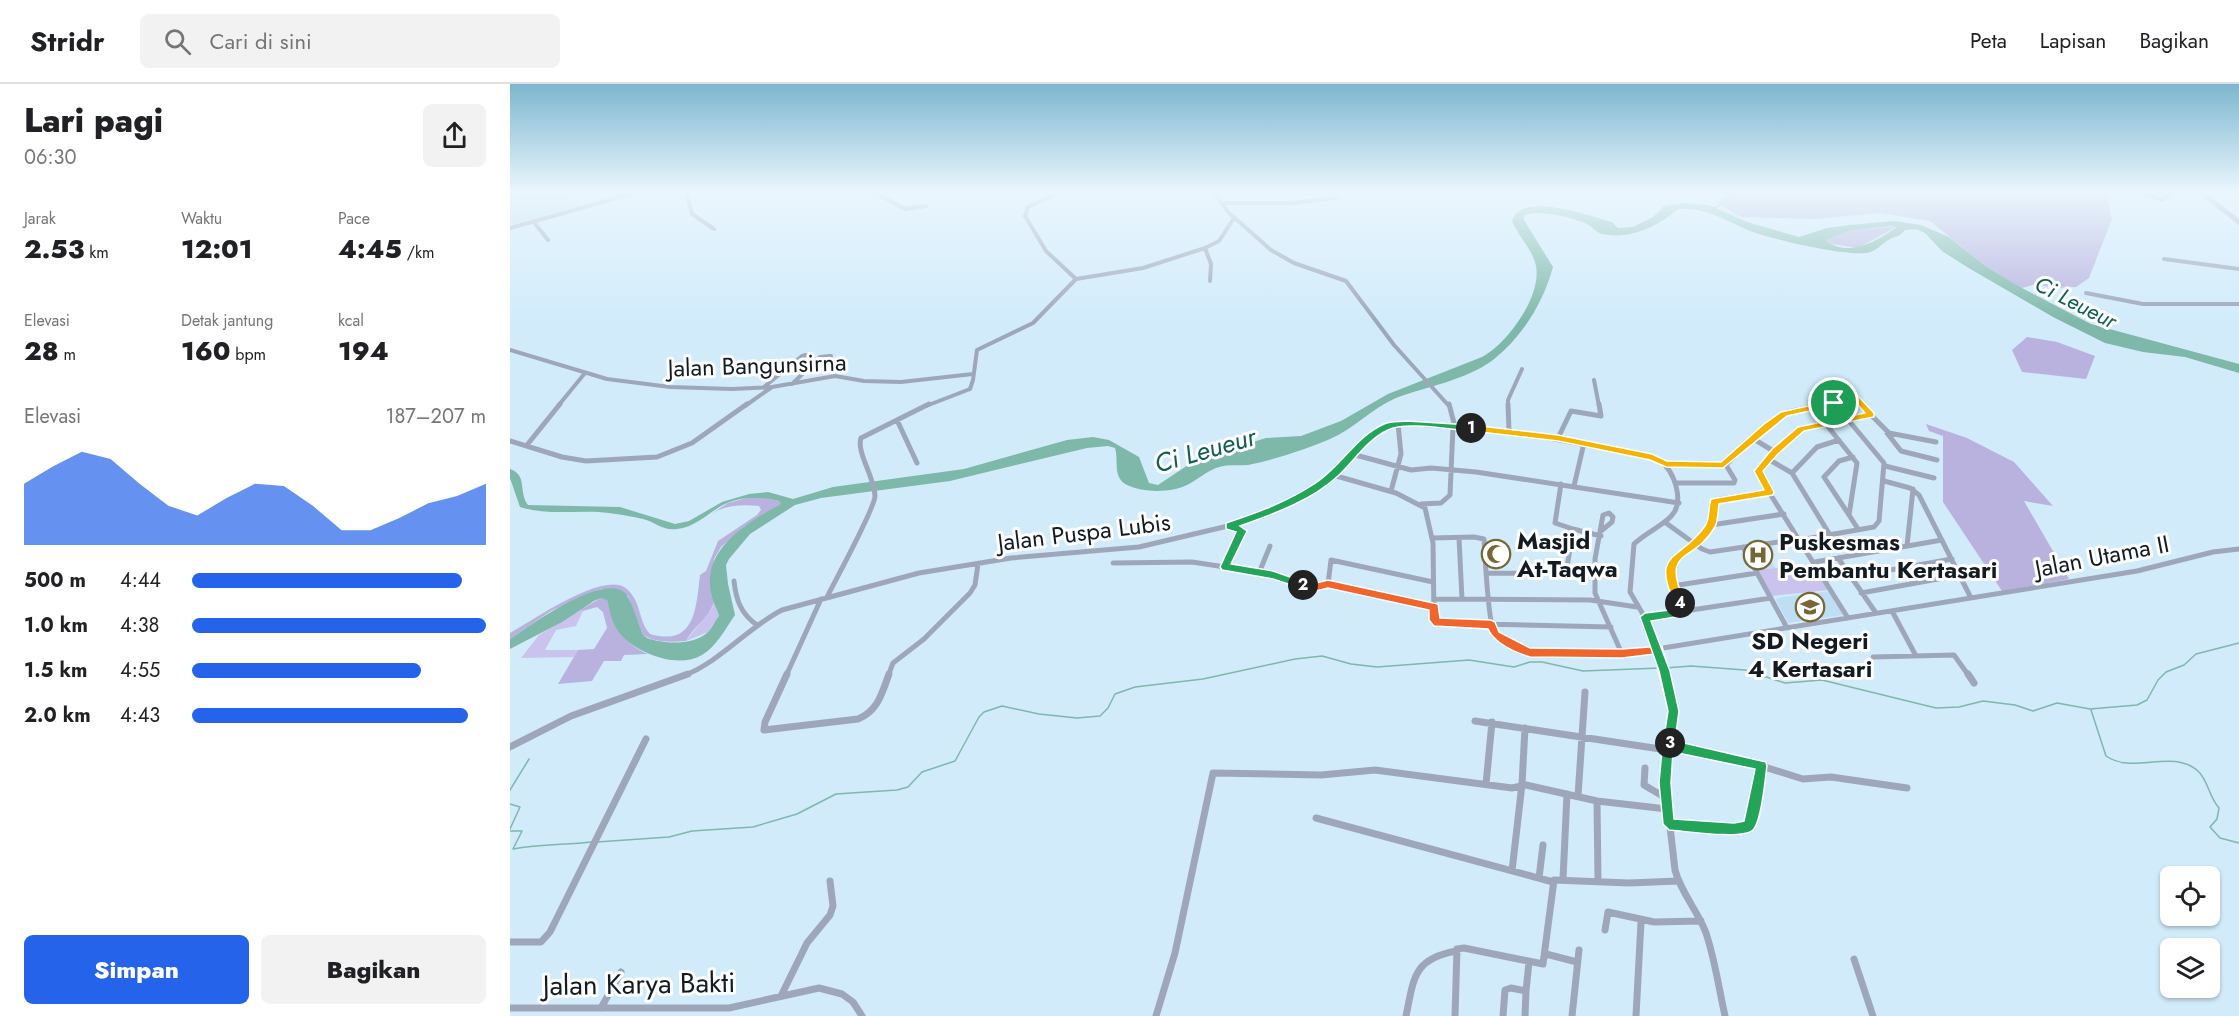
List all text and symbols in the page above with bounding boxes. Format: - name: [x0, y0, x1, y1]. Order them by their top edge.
- search box: [140, 14, 560, 68]
- text: Stridr: [30, 21, 104, 62]
- icon: search: [161, 25, 194, 58]
- text: Cari di sini: [209, 25, 312, 57]
- text: Peta: [1970, 26, 2007, 56]
- text: Lapisan: [2040, 26, 2106, 56]
- text: Bagikan: [2139, 26, 2209, 56]
- text: Lari pagi: [24, 97, 163, 144]
- button: share: [423, 104, 486, 167]
- text: 06:30: [24, 143, 76, 172]
- text: Jarak: [24, 207, 56, 230]
- text: Waktu: [181, 207, 222, 230]
- text: Pace: [338, 207, 370, 230]
- text: 2.53: [24, 230, 84, 268]
- text: 12:01: [181, 230, 252, 268]
- text: 4:45: [338, 230, 402, 268]
- text: km: [84, 241, 109, 264]
- text: /km: [402, 241, 435, 264]
- water label: Ci Leueur: [2029, 268, 2124, 337]
- text: Elevasi: [24, 309, 70, 332]
- text: Detak jantung: [181, 309, 273, 332]
- text: kcal: [338, 309, 364, 332]
- text: 28: [24, 332, 59, 370]
- text: 160: [181, 332, 231, 370]
- text: 194: [338, 332, 389, 370]
- text: m: [59, 343, 76, 366]
- text: bpm: [231, 343, 266, 366]
- street label: Jalan Bangunsirna: [664, 344, 847, 386]
- pin: [1808, 377, 1859, 428]
- icon: arrive: [1817, 386, 1850, 419]
- text: Elevasi: [24, 402, 81, 431]
- text: 187–207 m: [386, 402, 486, 431]
- pin: 1: [1456, 413, 1486, 443]
- text: 1: [1467, 416, 1475, 439]
- water label: Ci Leueur: [1150, 417, 1262, 483]
- street label: Jalan Puspa Lubis: [993, 504, 1173, 560]
- place label: Masjid At-Taqwa: [1516, 523, 1618, 586]
- place label: Puskesmas Pembantu Kertasari: [1779, 524, 1997, 587]
- street label: Jalan Utama II: [2029, 526, 2172, 587]
- mosque icon: Masjid At-Taqwa: [1480, 538, 1512, 570]
- hospital icon: Puskesmas Pembantu Kertasari: [1742, 539, 1774, 571]
- text: 500 m: [24, 566, 86, 595]
- text: 4:44: [120, 566, 161, 595]
- pin: 2: [1288, 570, 1318, 600]
- text: 2: [1298, 573, 1308, 596]
- pin: 4: [1665, 588, 1695, 618]
- text: 4: [1674, 591, 1686, 614]
- school or university icon: SD Negeri 4 Kertasari: [1794, 591, 1826, 623]
- text: 1.0 km: [24, 611, 88, 640]
- text: 4:38: [120, 611, 160, 640]
- place label: SD Negeri 4 Kertasari: [1748, 623, 1872, 686]
- text: 1.5 km: [24, 656, 87, 685]
- text: 4:55: [120, 656, 160, 685]
- text: 2.0 km: [24, 701, 91, 730]
- text: 4:43: [120, 701, 160, 730]
- pin: 3: [1655, 728, 1685, 758]
- text: 3: [1665, 731, 1675, 754]
- map controls: [2160, 866, 2220, 998]
- button: locate: [2160, 866, 2220, 926]
- button: Simpan: [24, 935, 249, 1004]
- button: Bagikan: [261, 935, 486, 1004]
- button: layers: [2160, 938, 2220, 998]
- street label: Jalan Karya Bakti: [538, 962, 736, 1006]

